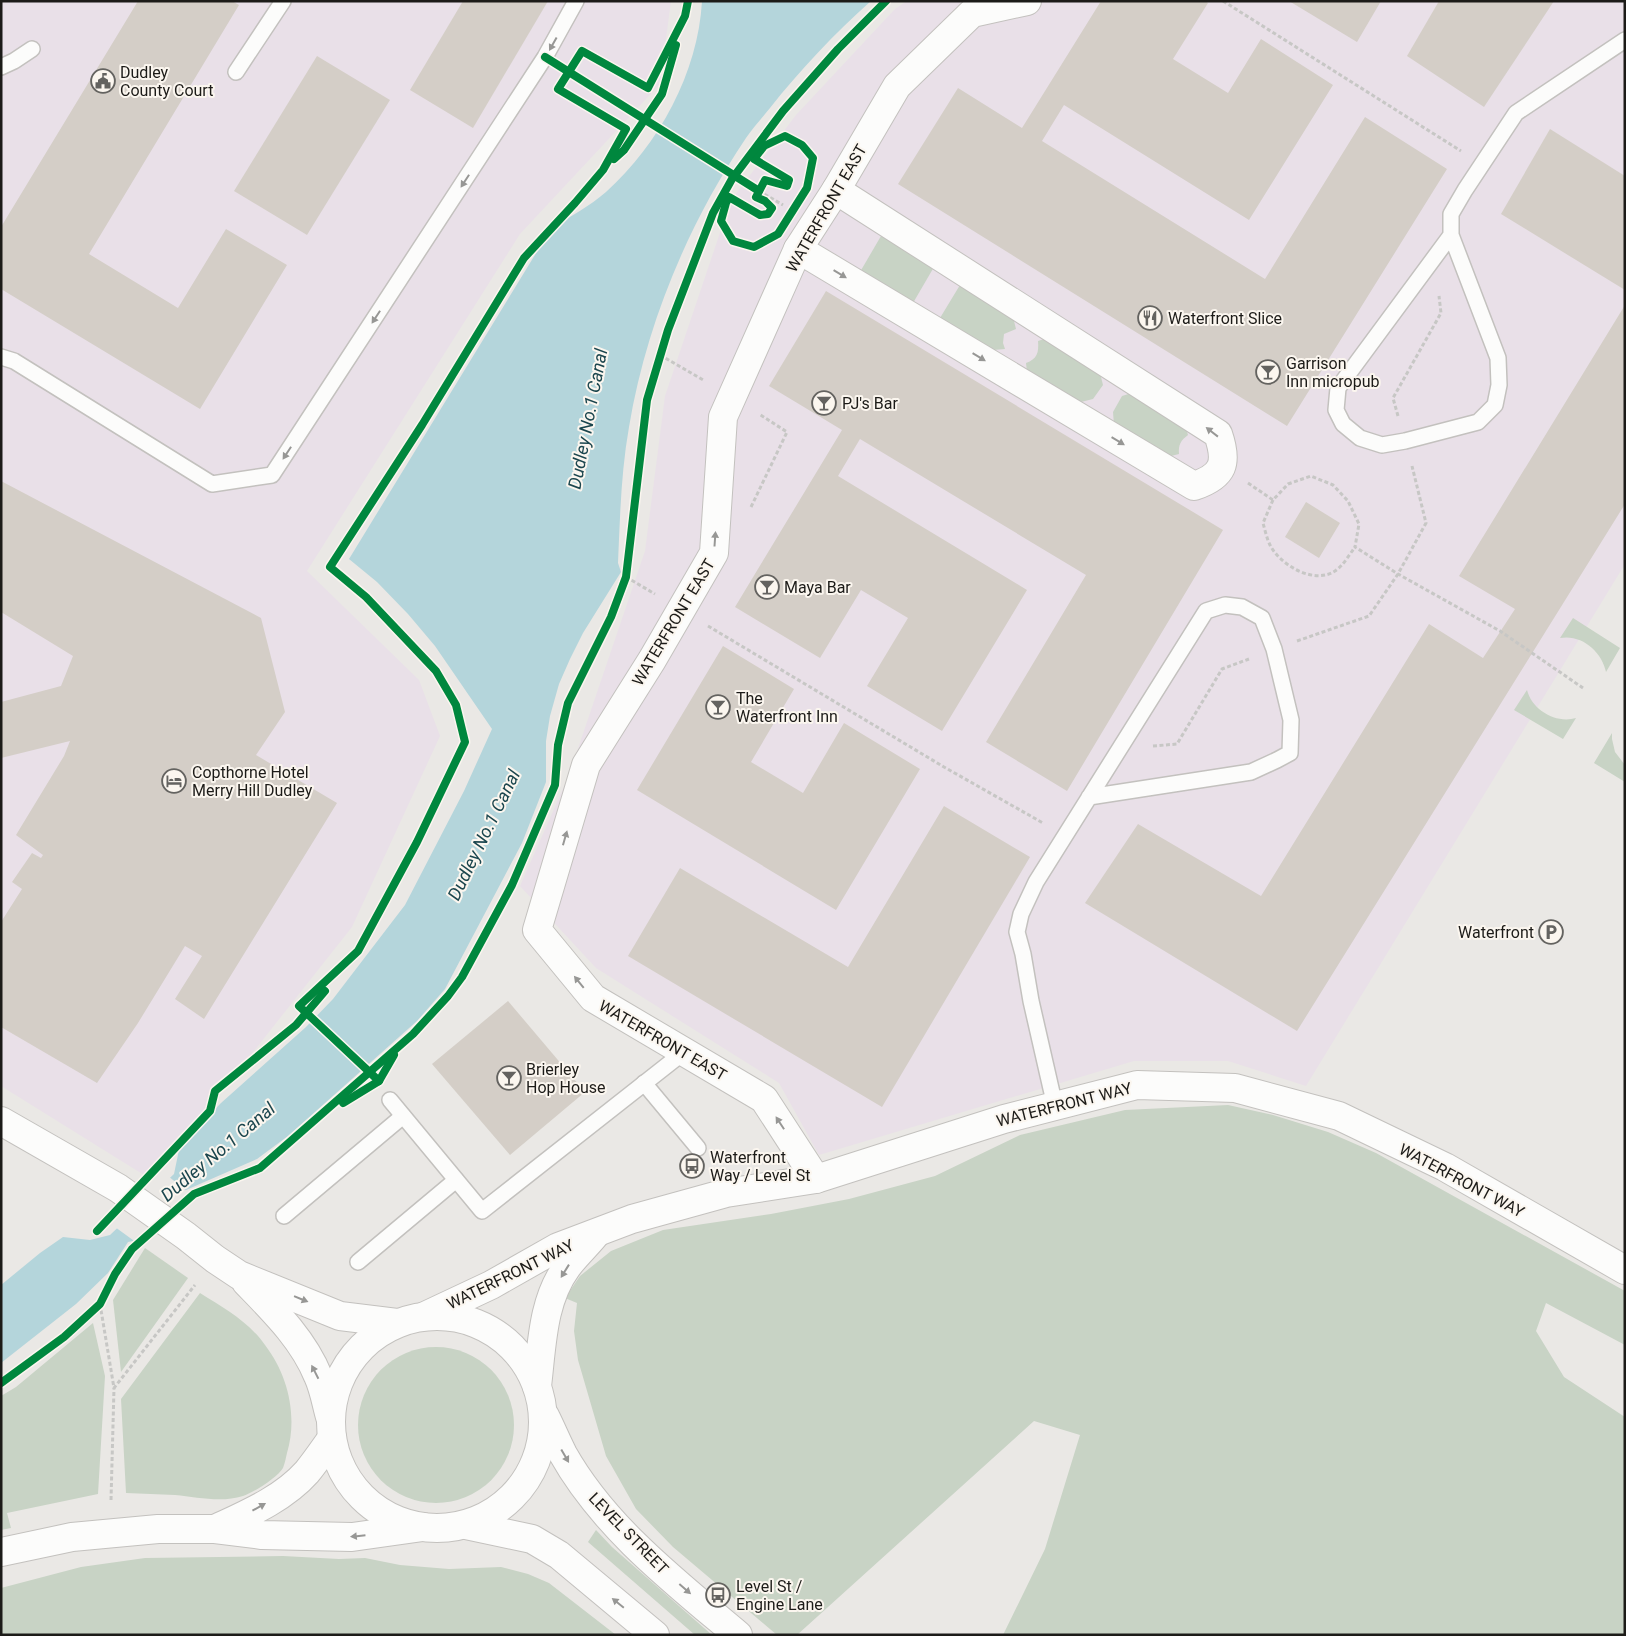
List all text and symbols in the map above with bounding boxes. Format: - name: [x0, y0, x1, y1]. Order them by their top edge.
- one-way arrow: [548, 37, 557, 51]
- place label: Dudley County Court: [120, 63, 213, 100]
- public building icon: Dudley County Court: [90, 68, 116, 94]
- street label: WATERFRONT EAST: [782, 141, 871, 276]
- one-way arrow: [460, 174, 469, 187]
- one-way arrow: [833, 269, 846, 278]
- restaurant icon: Waterfront Slice: [1137, 305, 1163, 331]
- place label: Waterfront Slice: [1168, 309, 1282, 328]
- one-way arrow: [371, 310, 381, 323]
- water label: Dudley No.1 Canal: [564, 346, 612, 491]
- one-way arrow: [973, 353, 986, 362]
- place label: Garrison Inn micropub: [1286, 354, 1379, 391]
- bar icon: Garrison Inn micropub: [1255, 359, 1281, 385]
- bar icon: PJ's Bar: [811, 390, 837, 416]
- place label: PJ's Bar: [842, 394, 898, 413]
- one-way arrow: [1206, 426, 1219, 437]
- one-way arrow: [1112, 436, 1125, 445]
- one-way arrow: [282, 446, 292, 459]
- one-way arrow: [711, 531, 719, 547]
- street label: WATERFRONT EAST: [628, 555, 719, 689]
- bar icon: Maya Bar: [754, 574, 780, 600]
- place label: Maya Bar: [784, 578, 851, 597]
- place label: The Waterfront Inn: [736, 689, 838, 726]
- bar icon: The Waterfront Inn: [705, 694, 731, 720]
- place label: Copthorne Hotel Merry Hill Dudley: [192, 763, 313, 800]
- water label: Dudley No.1 Canal: [443, 765, 525, 903]
- hotel icon: Copthorne Hotel Merry Hill Dudley: [161, 768, 187, 794]
- one-way arrow: [561, 831, 569, 846]
- parking icon: Waterfront: [1538, 919, 1564, 945]
- place label: Waterfront: [1458, 923, 1534, 942]
- one-way arrow: [573, 975, 584, 988]
- street label: WATERFRONT EAST: [595, 996, 730, 1085]
- place label: Brierley Hop House: [526, 1060, 606, 1097]
- bar icon: Brierley Hop House: [496, 1065, 522, 1091]
- street label: WATERFRONT WAY: [994, 1078, 1134, 1131]
- water label: Dudley No.1 Canal: [156, 1097, 280, 1205]
- one-way arrow: [775, 1117, 785, 1130]
- street label: WATERFRONT WAY: [1396, 1139, 1528, 1222]
- place label: Waterfront Way / Level St: [710, 1148, 810, 1185]
- bus stop icon: Waterfront Way / Level St: [679, 1153, 705, 1179]
- street label: WATERFRONT WAY: [444, 1235, 577, 1313]
- one-way arrow: [560, 1265, 569, 1278]
- one-way arrow: [294, 1296, 308, 1304]
- one-way arrow: [311, 1365, 319, 1379]
- one-way arrow: [561, 1449, 570, 1462]
- street label: LEVEL STREET: [585, 1488, 673, 1579]
- one-way arrow: [252, 1503, 265, 1512]
- one-way arrow: [349, 1532, 365, 1540]
- place label: Level St / Engine Lane: [736, 1577, 823, 1614]
- bus stop icon: Level St / Engine Lane: [705, 1582, 731, 1608]
- one-way arrow: [678, 1583, 690, 1595]
- one-way arrow: [612, 1598, 625, 1609]

